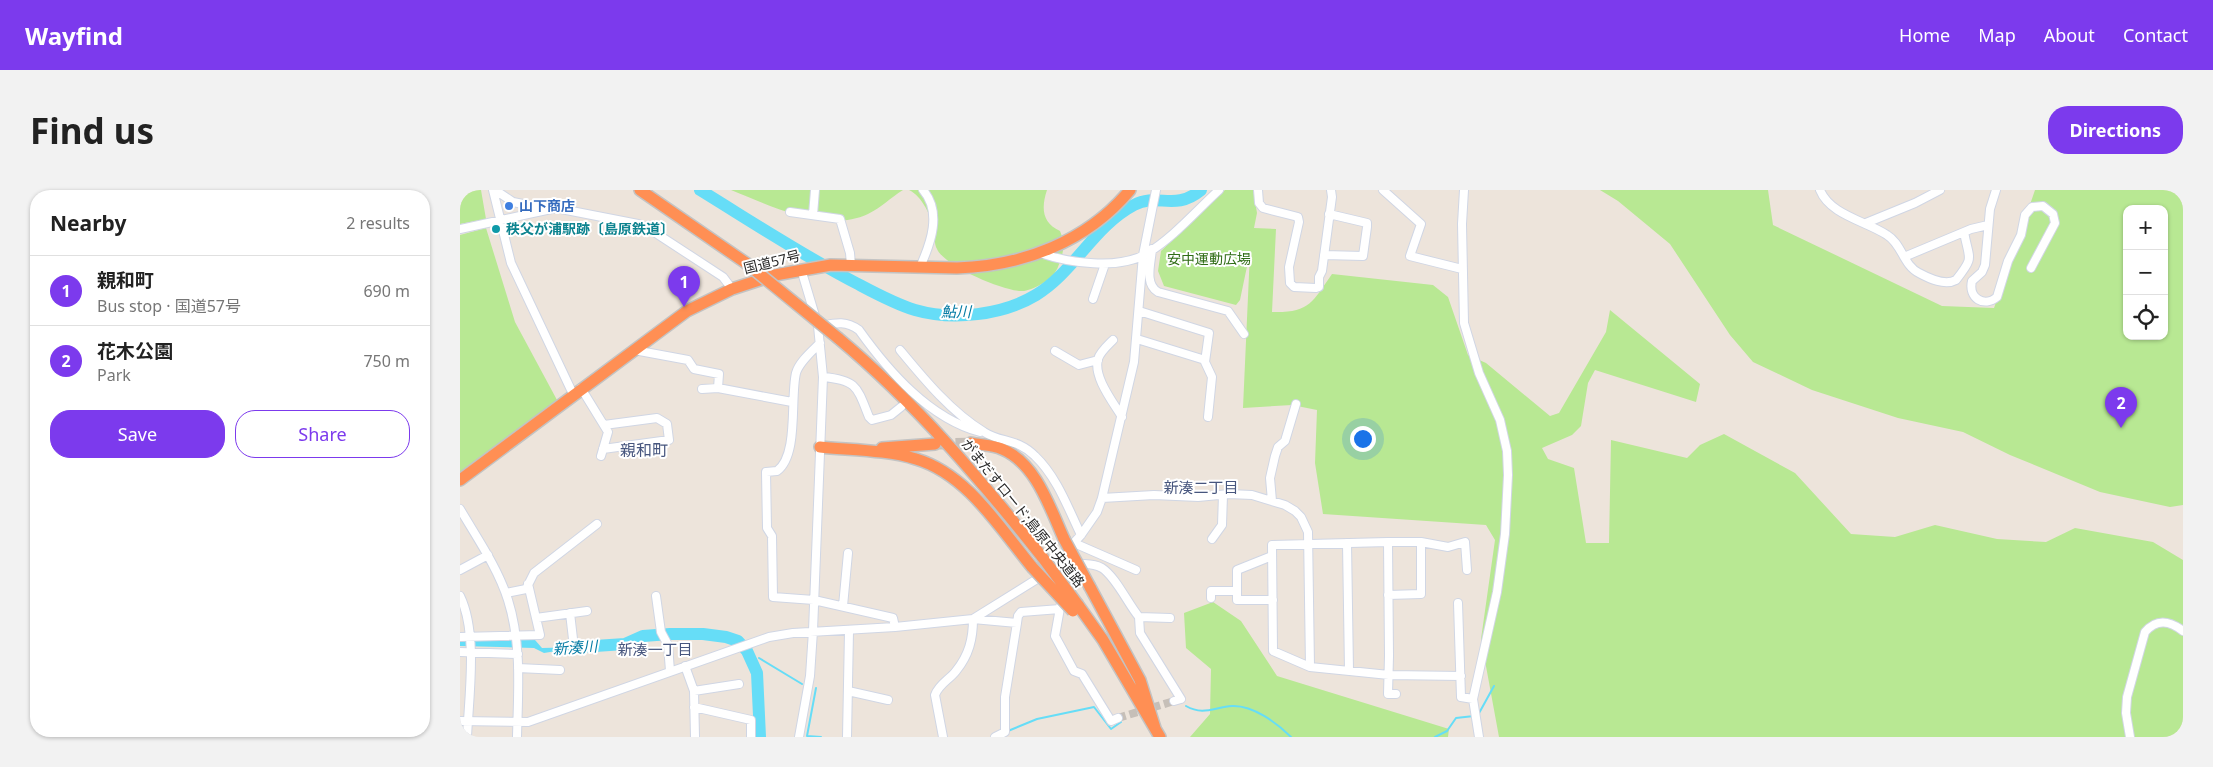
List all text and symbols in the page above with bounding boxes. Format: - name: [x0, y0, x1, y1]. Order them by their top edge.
- text: Wayfind: [25, 19, 123, 52]
- text: Home: [1899, 23, 1950, 47]
- text: Map: [1978, 23, 2016, 47]
- text: About: [2044, 23, 2095, 47]
- text: Contact: [2123, 23, 2188, 47]
- button: Directions: [2048, 106, 2183, 154]
- text: Find us: [30, 107, 154, 154]
- place label: 山下商店: [519, 196, 575, 215]
- marker: 山下商店: [503, 200, 515, 212]
- map controls: [2123, 205, 2168, 340]
- button: +: [2123, 205, 2168, 250]
- text: Nearby: [50, 209, 126, 237]
- text: 2 results: [346, 212, 410, 234]
- place label: 秩父が浦駅跡〔島原鉄道〕: [506, 219, 674, 238]
- marker: 秩父が浦駅跡〔島原鉄道〕: [490, 223, 502, 235]
- street label: 国道57号: [741, 245, 802, 278]
- park label: 安中運動広場: [1167, 249, 1251, 268]
- button: −: [2123, 250, 2168, 295]
- pin: 1: [668, 266, 700, 307]
- text: 親和町: [97, 267, 154, 293]
- text: 1: [61, 280, 71, 302]
- text: 690 m: [363, 280, 410, 302]
- text: Bus stop · 国道57号: [97, 295, 241, 317]
- button: locate: [2123, 295, 2168, 340]
- water label: 鮎川: [941, 301, 973, 321]
- text: 花木公園: [97, 338, 173, 364]
- text: 2: [61, 350, 71, 372]
- text: 750 m: [363, 350, 410, 372]
- text: Park: [97, 364, 131, 386]
- pin: 2: [2105, 387, 2137, 428]
- button: Save: [50, 410, 225, 458]
- button: Share: [235, 410, 410, 458]
- your location: [1350, 426, 1376, 452]
- street label: がまだすロード;島原中央道路: [958, 435, 1089, 591]
- district label: 親和町: [620, 439, 668, 461]
- district label: 新湊二丁目: [1163, 477, 1239, 497]
- water label: 新湊川: [552, 635, 600, 659]
- district label: 新湊一丁目: [617, 639, 693, 659]

